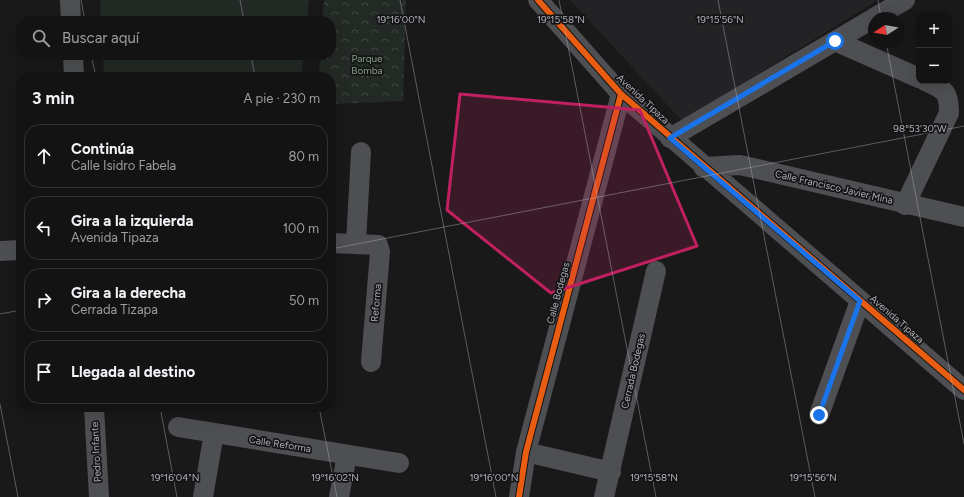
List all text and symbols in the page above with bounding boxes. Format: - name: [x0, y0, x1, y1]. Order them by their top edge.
- north arrow: [868, 12, 904, 48]
- map controls: [916, 12, 952, 84]
- button: +: [916, 12, 952, 48]
- text: 19°16'00"N: [376, 13, 426, 26]
- text: 19°15'58"N: [537, 13, 585, 26]
- text: 19°15'56"N: [696, 13, 744, 26]
- search box: [16, 16, 336, 60]
- icon: search: [30, 27, 52, 49]
- text: Buscar aquí: [62, 29, 139, 47]
- route start: [826, 32, 844, 50]
- button: −: [916, 48, 952, 84]
- park label: Parque Bomba: [351, 52, 383, 77]
- street label: Avenida Tipaza: [614, 71, 672, 127]
- text: 3 min: [32, 88, 74, 108]
- text: A pie · 230 m: [244, 91, 320, 106]
- text: 98°53'30"W: [893, 122, 947, 135]
- text: Continúa: [71, 140, 134, 158]
- icon: ahead: [33, 145, 55, 167]
- text: 80 m: [288, 149, 319, 164]
- text: Calle Isidro Fabela: [71, 158, 176, 173]
- street label: Calle Francisco Javier Mina: [774, 167, 894, 207]
- text: Gira a la izquierda: [71, 212, 193, 230]
- icon: left: [33, 217, 55, 239]
- text: 100 m: [283, 221, 319, 236]
- text: Avenida Tipaza: [71, 230, 159, 245]
- street label: Calle Bodegas: [544, 260, 573, 325]
- street label: Reforma: [368, 283, 384, 323]
- text: Gira a la derecha: [71, 284, 186, 302]
- icon: right: [33, 289, 55, 311]
- street label: Avenida Tipaza: [867, 292, 927, 346]
- text: 50 m: [289, 293, 319, 308]
- text: Cerrada Tizapa: [71, 302, 158, 317]
- street label: Cerrada Bodegas: [618, 332, 648, 410]
- icon: arrive: [33, 361, 55, 383]
- text: Llegada al destino: [71, 363, 195, 381]
- route end: [810, 406, 828, 424]
- street label: Pedro Infante: [88, 421, 104, 483]
- street label: Calle Reforma: [248, 433, 312, 455]
- text: 19°16'04"N: [151, 471, 199, 484]
- text: 19°16'02"N: [311, 471, 359, 484]
- text: 19°16'00"N: [469, 471, 519, 484]
- text: 19°15'58"N: [630, 471, 678, 484]
- text: 19°15'56"N: [789, 471, 837, 484]

